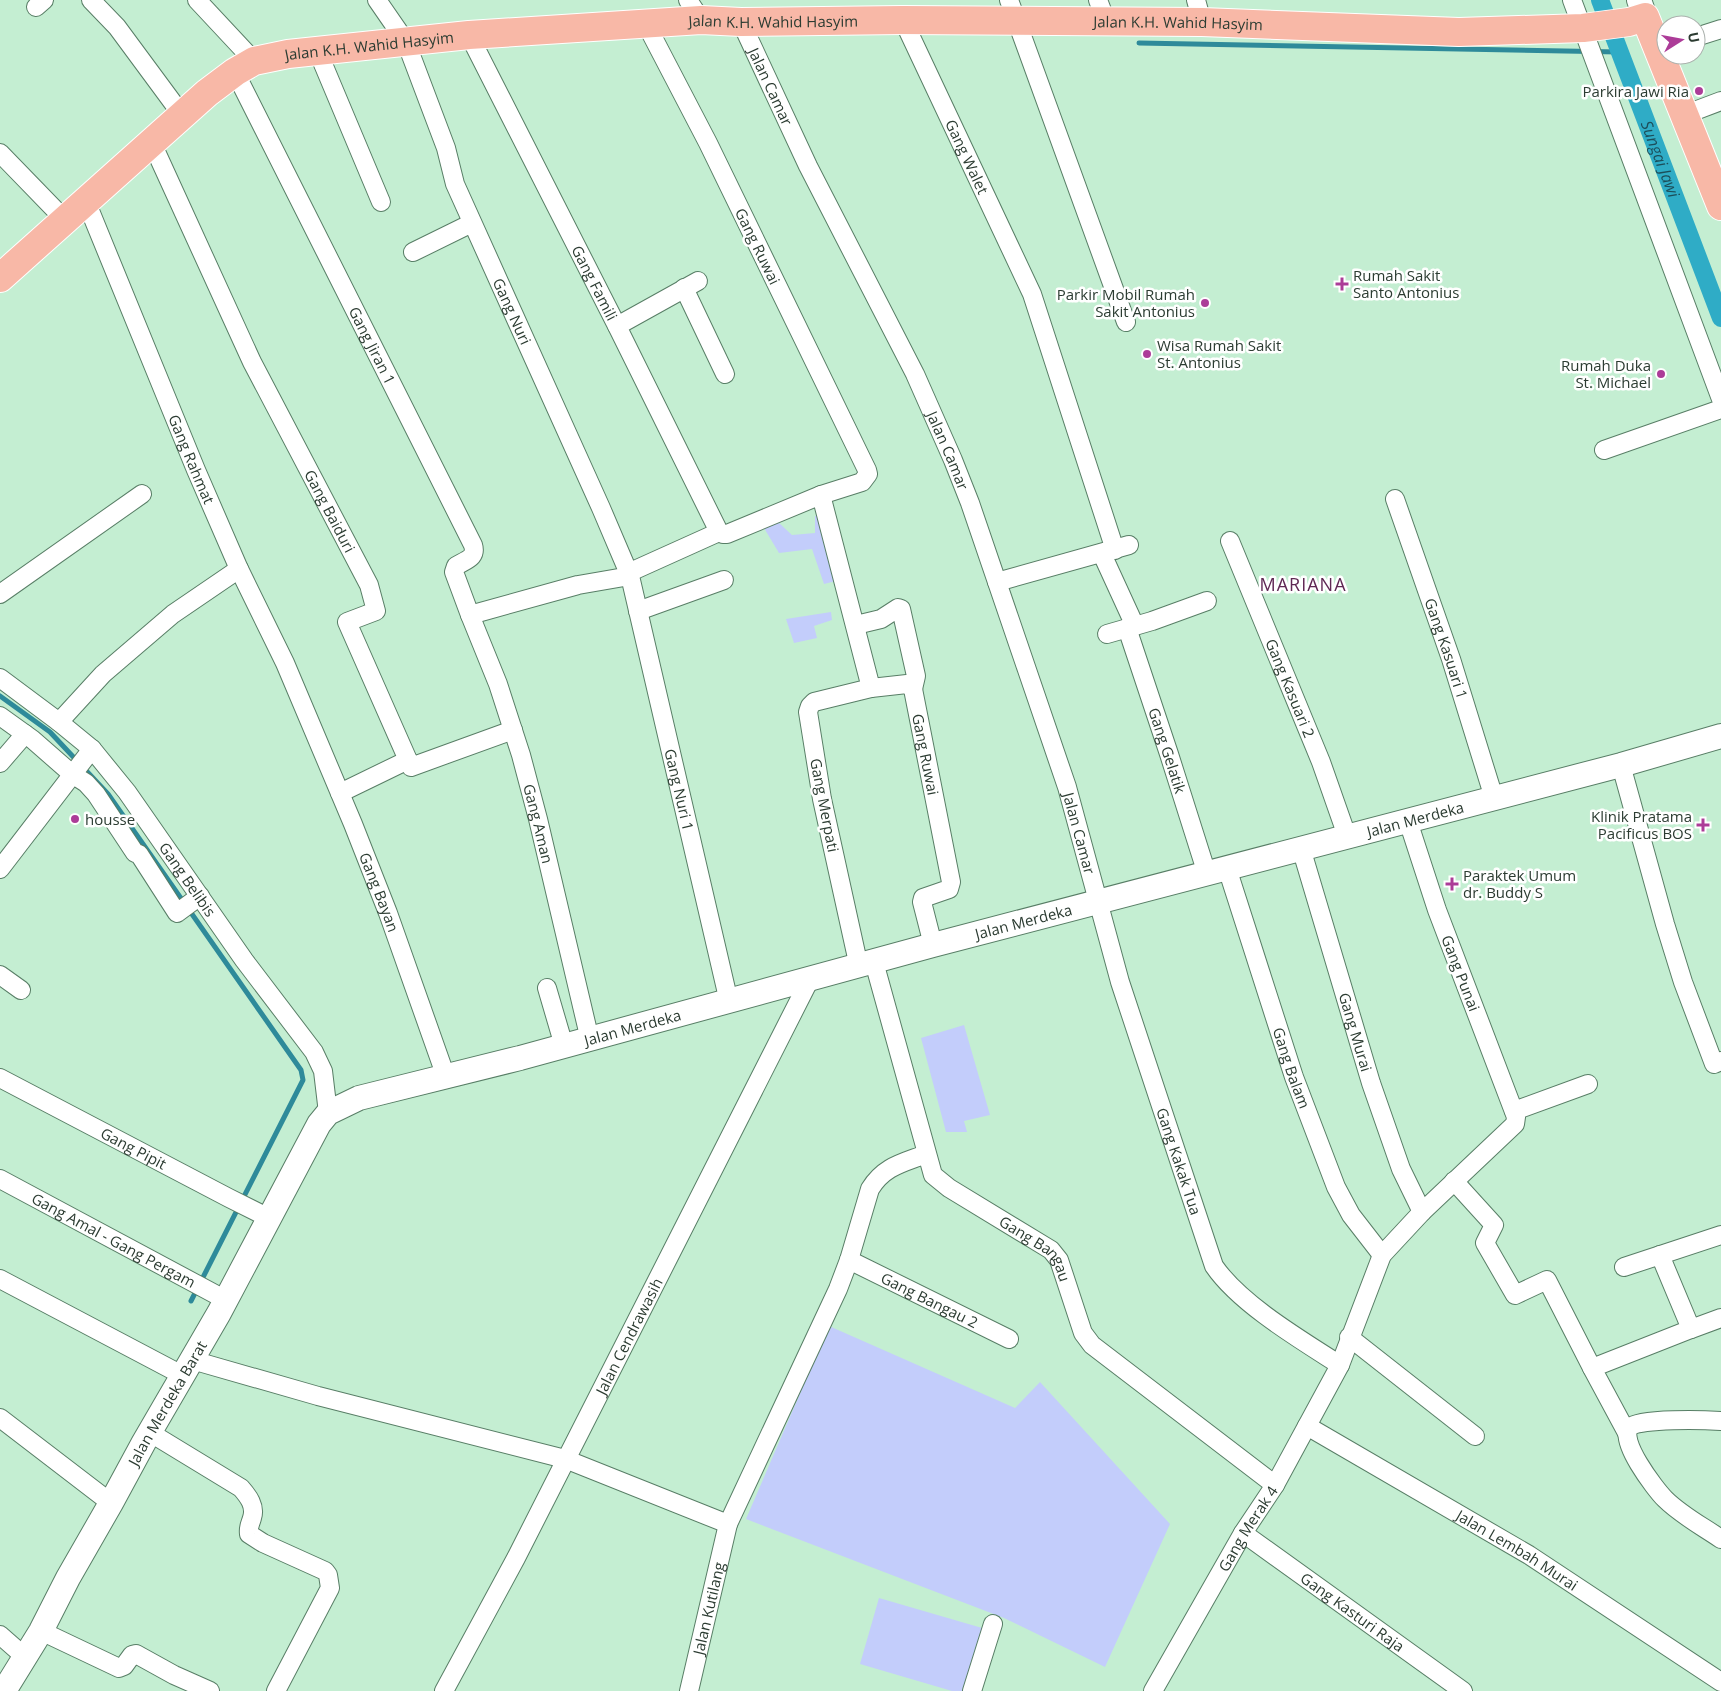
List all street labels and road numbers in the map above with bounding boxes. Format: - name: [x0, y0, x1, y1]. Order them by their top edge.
- street label: Jalan K.H. Wahid Hasyim: [686, 10, 858, 32]
- street label: Jalan K.H. Wahid Hasyim: [1091, 11, 1263, 34]
- street label: Jalan K.H. Wahid Hasyim: [281, 27, 455, 65]
- street label: Jalan Camar: [743, 42, 798, 129]
- street label: Gang Walet: [941, 116, 993, 197]
- street label: Gang Ruwai: [731, 204, 785, 288]
- street label: Gang Famili: [568, 242, 623, 324]
- street label: Gang Nuri: [489, 275, 536, 348]
- street label: Gang Jiran 1: [345, 303, 400, 388]
- street label: Jalan Camar: [922, 406, 974, 493]
- street label: Gang Rahmat: [164, 412, 219, 507]
- street label: Gang Baiduri: [300, 466, 360, 556]
- street label: Gang Kasuari 1: [1420, 595, 1473, 701]
- street label: Gang Kasuari 2: [1261, 636, 1320, 740]
- street label: Gang Gelatik: [1144, 705, 1191, 796]
- street label: Gang Ruwai: [908, 712, 944, 797]
- street label: Gang Nuri 1: [660, 747, 699, 832]
- street label: Gang Merpati: [806, 756, 844, 854]
- street label: Gang Aman: [519, 782, 558, 865]
- street label: Jalan Camar: [1058, 788, 1100, 876]
- street label: Jalan Merdeka: [1363, 797, 1466, 842]
- street label: Gang Belibis: [155, 838, 221, 920]
- street label: Gang Bayan: [355, 849, 404, 934]
- street label: Jalan Merdeka: [971, 899, 1074, 944]
- street label: Gang Punai: [1437, 932, 1485, 1014]
- street label: Gang Murai: [1335, 990, 1377, 1074]
- street label: Jalan Merdeka: [580, 1004, 683, 1051]
- street label: Gang Balam: [1269, 1025, 1315, 1111]
- street label: Gang Kakak Tua: [1152, 1105, 1206, 1218]
- street label: Gang Pipit: [97, 1123, 170, 1174]
- street label: Gang Amal - Gang Pergam: [28, 1188, 199, 1292]
- street label: Gang Bangau: [996, 1211, 1075, 1284]
- street label: Gang Bangau 2: [878, 1267, 982, 1332]
- street label: Jalan Cendrawasih: [590, 1274, 667, 1400]
- street label: Jalan Merdeka Barat: [122, 1337, 211, 1471]
- street label: Gang Merak 4: [1213, 1481, 1282, 1575]
- street label: Jalan Lembah Murai: [1451, 1504, 1582, 1595]
- street label: Jalan Kutilang: [687, 1560, 729, 1659]
- street label: Gang Kasturi Raja: [1297, 1568, 1409, 1656]

